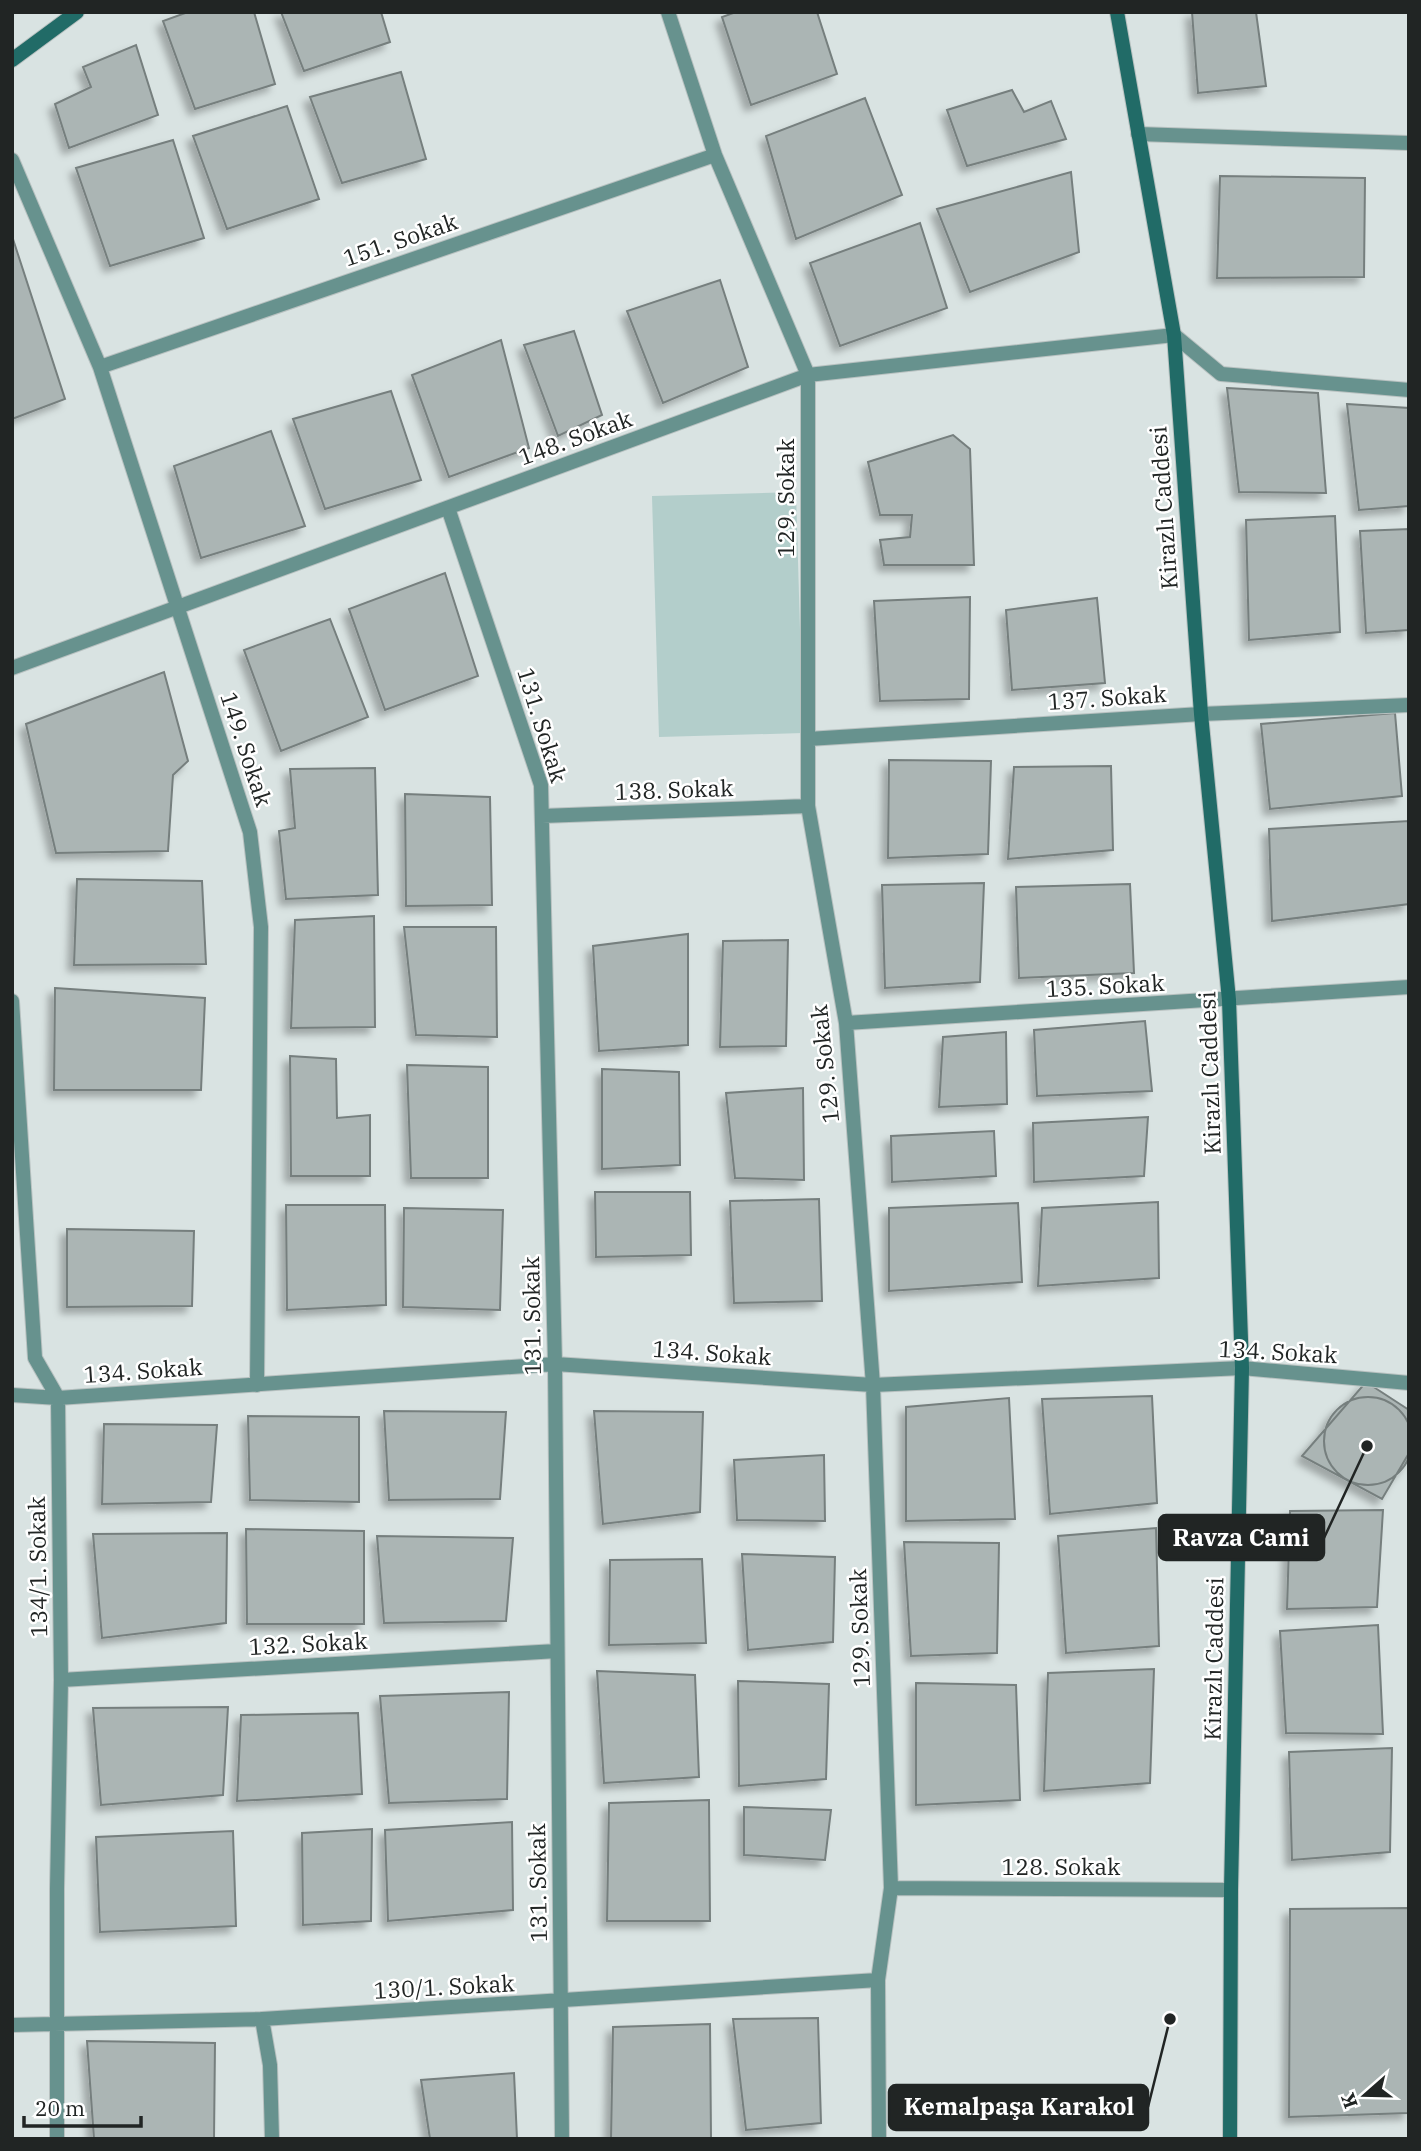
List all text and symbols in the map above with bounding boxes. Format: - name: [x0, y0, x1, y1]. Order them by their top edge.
- street label: 151. Sokak: [339, 205, 462, 273]
- street label: 148. Sokak: [514, 402, 636, 471]
- street label: Kirazlı Caddesi: [1142, 425, 1184, 591]
- street label: 129. Sokak: [770, 438, 800, 557]
- street label: 131. Sokak: [511, 664, 575, 787]
- street label: 137. Sokak: [1047, 678, 1168, 716]
- street label: 149. Sokak: [214, 688, 280, 811]
- street label: 138. Sokak: [614, 772, 734, 806]
- street label: 135. Sokak: [1045, 967, 1166, 1003]
- street label: Kirazlı Caddesi: [1191, 991, 1227, 1155]
- street label: 129. Sokak: [803, 1003, 845, 1125]
- street label: 131. Sokak: [515, 1256, 547, 1376]
- street label: 134. Sokak: [652, 1333, 773, 1371]
- street label: 134. Sokak: [1218, 1333, 1339, 1369]
- street label: 134. Sokak: [83, 1351, 204, 1389]
- street label: 134/1. Sokak: [21, 1496, 53, 1638]
- callout: Ravza Cami: [1159, 1515, 1324, 1560]
- text: Ravza Cami: [1173, 1521, 1309, 1553]
- street label: 129. Sokak: [842, 1568, 876, 1688]
- street label: Kirazlı Caddesi: [1197, 1577, 1229, 1741]
- street label: 132. Sokak: [248, 1625, 369, 1661]
- street label: 131. Sokak: [521, 1823, 553, 1943]
- street label: 128. Sokak: [1002, 1851, 1121, 1881]
- street label: 130/1. Sokak: [373, 1967, 516, 2005]
- north arrow: [1330, 2060, 1400, 2130]
- scale bar: [24, 2084, 142, 2128]
- callout: Kemalpaşa Karakol: [889, 2085, 1148, 2130]
- text: K: [1335, 2089, 1363, 2112]
- text: Kemalpaşa Karakol: [904, 2090, 1134, 2122]
- text: 20 m: [35, 2094, 85, 2122]

